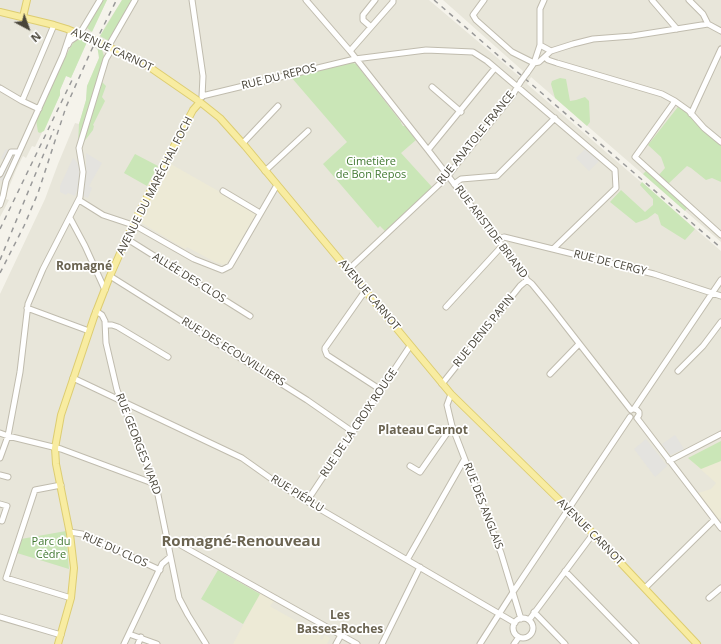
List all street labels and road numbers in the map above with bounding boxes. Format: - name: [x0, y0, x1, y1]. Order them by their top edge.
- street label: AVENUE CARNOT: [69, 25, 155, 75]
- street label: RUE DU REPOS: [240, 61, 318, 93]
- street label: RUE ANATOLE FRANCE: [434, 89, 518, 187]
- street label: AVENUE DU MARÉCHAL FOCH: [114, 115, 196, 257]
- street label: RUE ARISTIDE BRIAND: [452, 183, 530, 281]
- street label: RUE DE CERGY: [572, 248, 648, 278]
- street label: ALLÉE DES CLOS: [150, 250, 228, 306]
- street label: AVENUE CARNOT: [336, 257, 402, 333]
- street label: RUE DENIS PAPIN: [451, 292, 517, 370]
- street label: RUE DES ECOUVILLIERS: [179, 315, 287, 389]
- street label: RUE DE LA CROIX ROUGE: [318, 366, 400, 480]
- street label: RUE GEORGES VIARD: [113, 391, 163, 497]
- street label: RUE DES ANGLAIS: [460, 461, 506, 551]
- street label: RUE PIÉPLU: [268, 473, 326, 515]
- street label: AVENUE CARNOT: [554, 496, 626, 568]
- street label: RUE DU CLOS: [80, 530, 150, 570]

